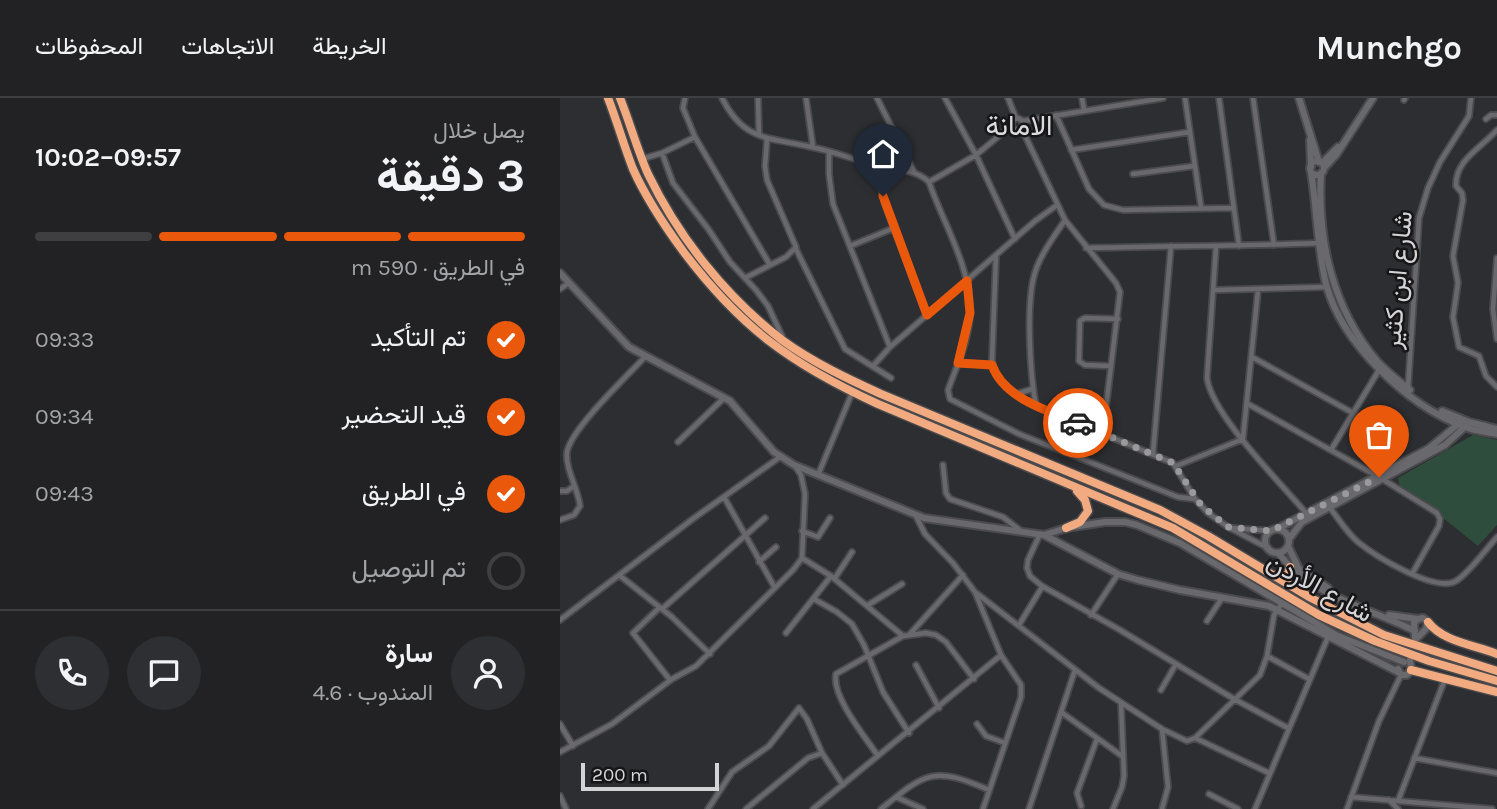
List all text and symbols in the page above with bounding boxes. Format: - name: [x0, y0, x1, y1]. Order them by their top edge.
- text: Munchgo: [1316, 29, 1462, 67]
- text: المحفوظات: [35, 32, 143, 60]
- text: الاتجاهات: [181, 32, 274, 60]
- text: الخريطة: [312, 32, 387, 60]
- district label: الامانة: [985, 109, 1053, 142]
- text: يصل خلال: [433, 117, 525, 144]
- pin: [853, 124, 913, 196]
- icon: home: [864, 135, 902, 173]
- text: 09:57–10:02: [35, 142, 181, 173]
- text: 3 دقيقة: [376, 149, 525, 203]
- street label: شارع ابن كثير: [1376, 210, 1421, 351]
- text: في الطريق · 590 m: [351, 254, 525, 281]
- icon: check: [487, 321, 525, 359]
- text: تم التأكيد: [370, 322, 466, 353]
- text: 09:33: [35, 326, 94, 353]
- courier: [1043, 388, 1113, 458]
- icon: check: [487, 398, 525, 436]
- text: قيد التحضير: [341, 399, 466, 430]
- text: 09:34: [35, 403, 94, 430]
- icon: car: [1059, 404, 1097, 442]
- pin: [1349, 405, 1409, 477]
- icon: bag: [1360, 416, 1398, 454]
- icon: check: [487, 475, 525, 513]
- text: في الطريق: [362, 476, 466, 507]
- text: 09:43: [35, 480, 94, 507]
- street label: شارع الأردن: [1260, 546, 1378, 631]
- text: تم التوصيل: [351, 553, 466, 584]
- button: phone: [35, 636, 109, 710]
- button: chat: [127, 636, 201, 710]
- button: person: [451, 636, 525, 710]
- text: سارة: [385, 638, 433, 669]
- text: المندوب · 4.6: [312, 679, 433, 706]
- scale bar: [581, 760, 719, 792]
- text: 200 m: [592, 764, 648, 786]

